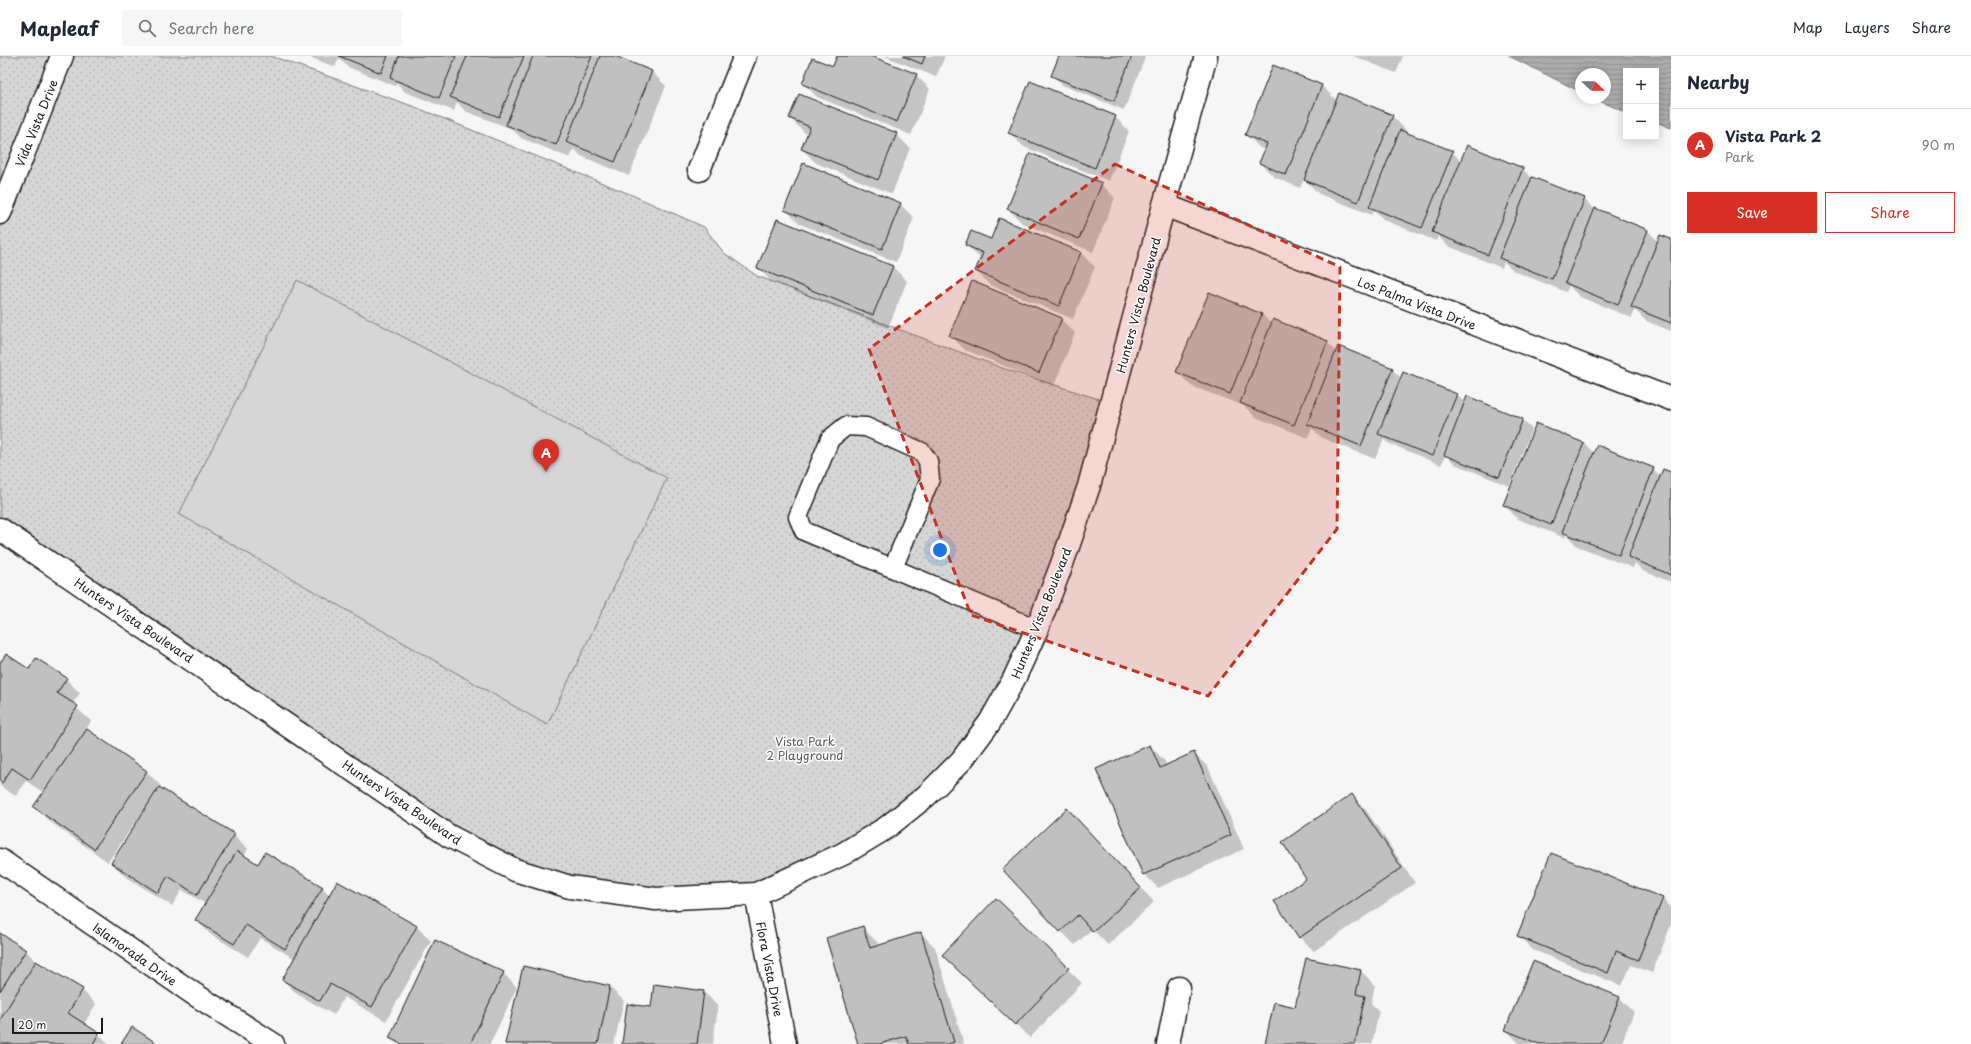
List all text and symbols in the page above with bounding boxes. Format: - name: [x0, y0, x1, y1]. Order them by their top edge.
- search box: [122, 10, 402, 46]
- text: Mapleaf: [20, 14, 98, 42]
- text: Search here: [168, 16, 254, 39]
- icon: search: [136, 17, 158, 39]
- text: Map: [1793, 17, 1823, 38]
- text: Layers: [1845, 17, 1890, 38]
- text: Share: [1912, 17, 1951, 38]
- north arrow: [1575, 68, 1611, 104]
- map controls: [1623, 68, 1659, 140]
- button: +: [1623, 68, 1659, 104]
- text: Nearby: [1687, 69, 1749, 95]
- street label: Vida Vista Drive: [10, 76, 62, 170]
- button: −: [1623, 104, 1659, 140]
- text: Vista Park 2: [1725, 124, 1821, 147]
- text: A: [1695, 135, 1705, 154]
- text: 90 m: [1922, 135, 1955, 154]
- text: Park: [1725, 147, 1754, 166]
- button: Save: [1687, 192, 1817, 233]
- button: Share: [1825, 192, 1955, 233]
- street label: Hunters Vista Boulevard: [1111, 234, 1165, 375]
- street label: Los Palma Vista Drive: [1355, 272, 1479, 334]
- pin: A: [533, 439, 559, 472]
- your location: [930, 540, 950, 560]
- street label: Hunters Vista Boulevard: [1006, 544, 1076, 681]
- street label: Hunters Vista Boulevard: [71, 573, 198, 667]
- park label: Vista Park 2 Playground: [767, 732, 843, 764]
- street label: Hunters Vista Boulevard: [339, 755, 466, 849]
- street label: Islamorada Drive: [89, 918, 181, 990]
- street label: Flora Vista Drive: [752, 920, 788, 1018]
- scale bar: [12, 1016, 103, 1035]
- text: 20 m: [18, 1016, 46, 1033]

